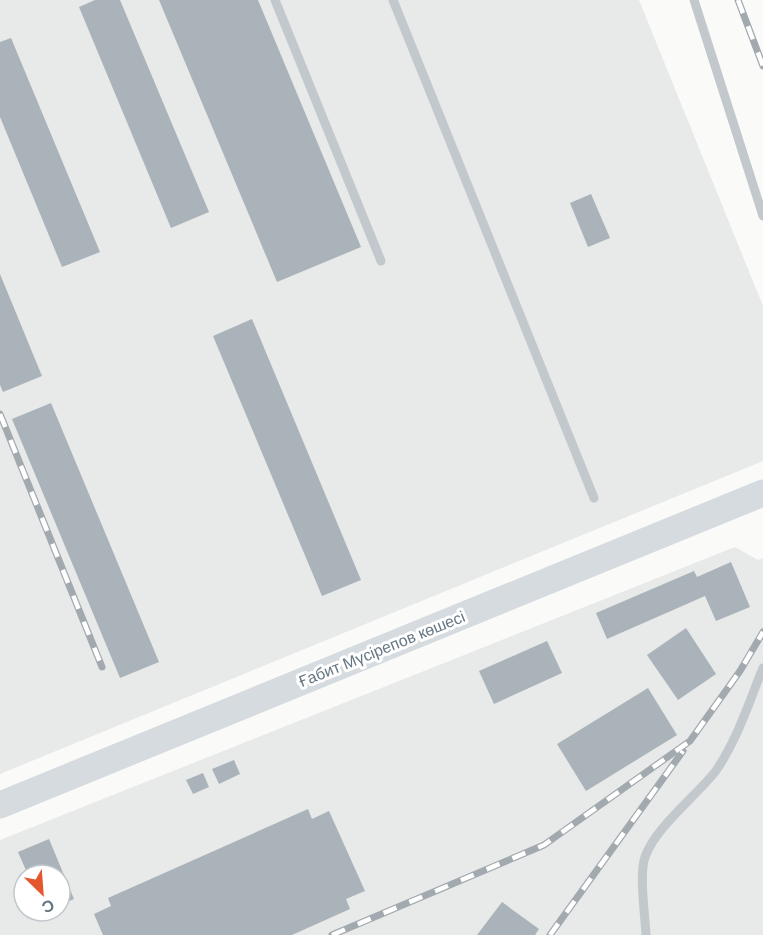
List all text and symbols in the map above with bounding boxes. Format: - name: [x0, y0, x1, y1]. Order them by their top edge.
- street label: Ғабит Мүсірепов көшесі: [295, 606, 468, 692]
- north arrow: [12, 863, 72, 923]
- text: С: [38, 894, 58, 918]

